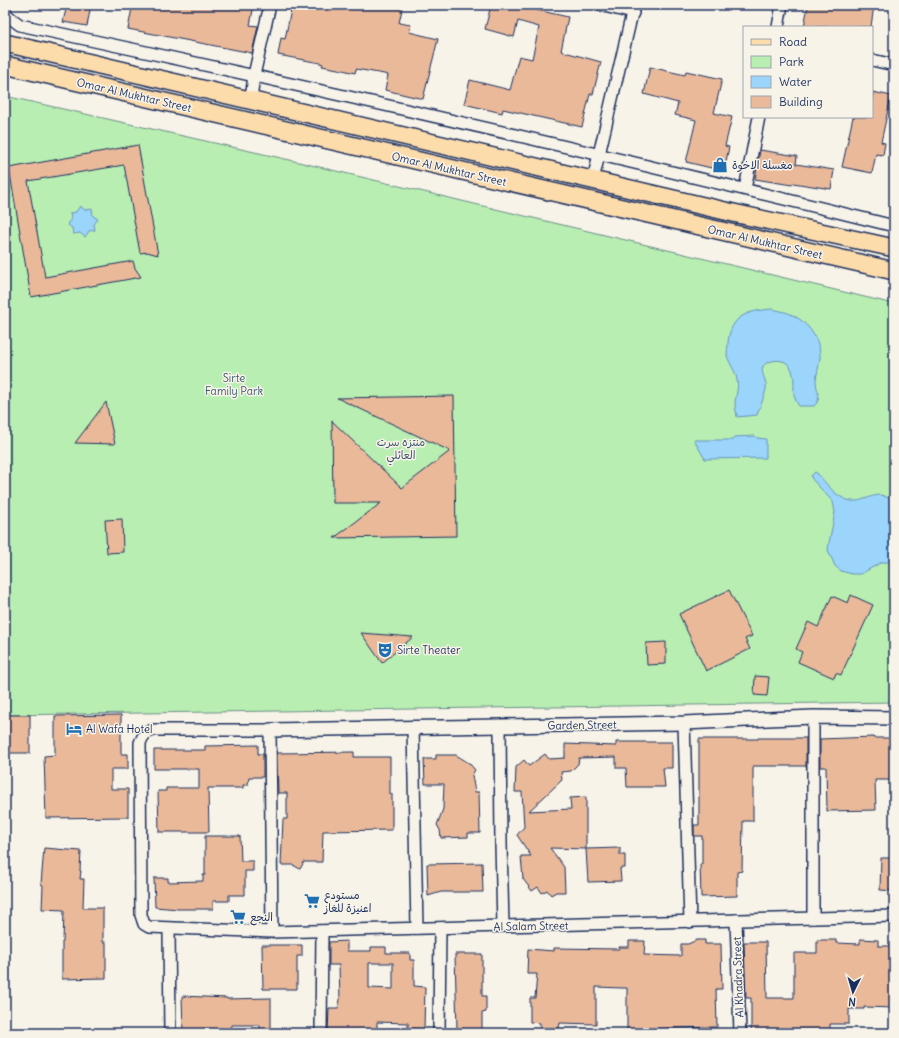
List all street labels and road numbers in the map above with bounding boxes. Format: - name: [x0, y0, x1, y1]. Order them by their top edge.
- street label: Omar Al Mukhtar Street: [75, 75, 193, 115]
- street label: Omar Al Mukhtar Street: [390, 149, 508, 189]
- street label: Omar Al Mukhtar Street: [706, 222, 824, 262]
- street label: Garden Street: [547, 717, 617, 733]
- street label: Al Salam Street: [493, 918, 569, 934]
- street label: Al Khadra Street: [730, 936, 746, 1018]

